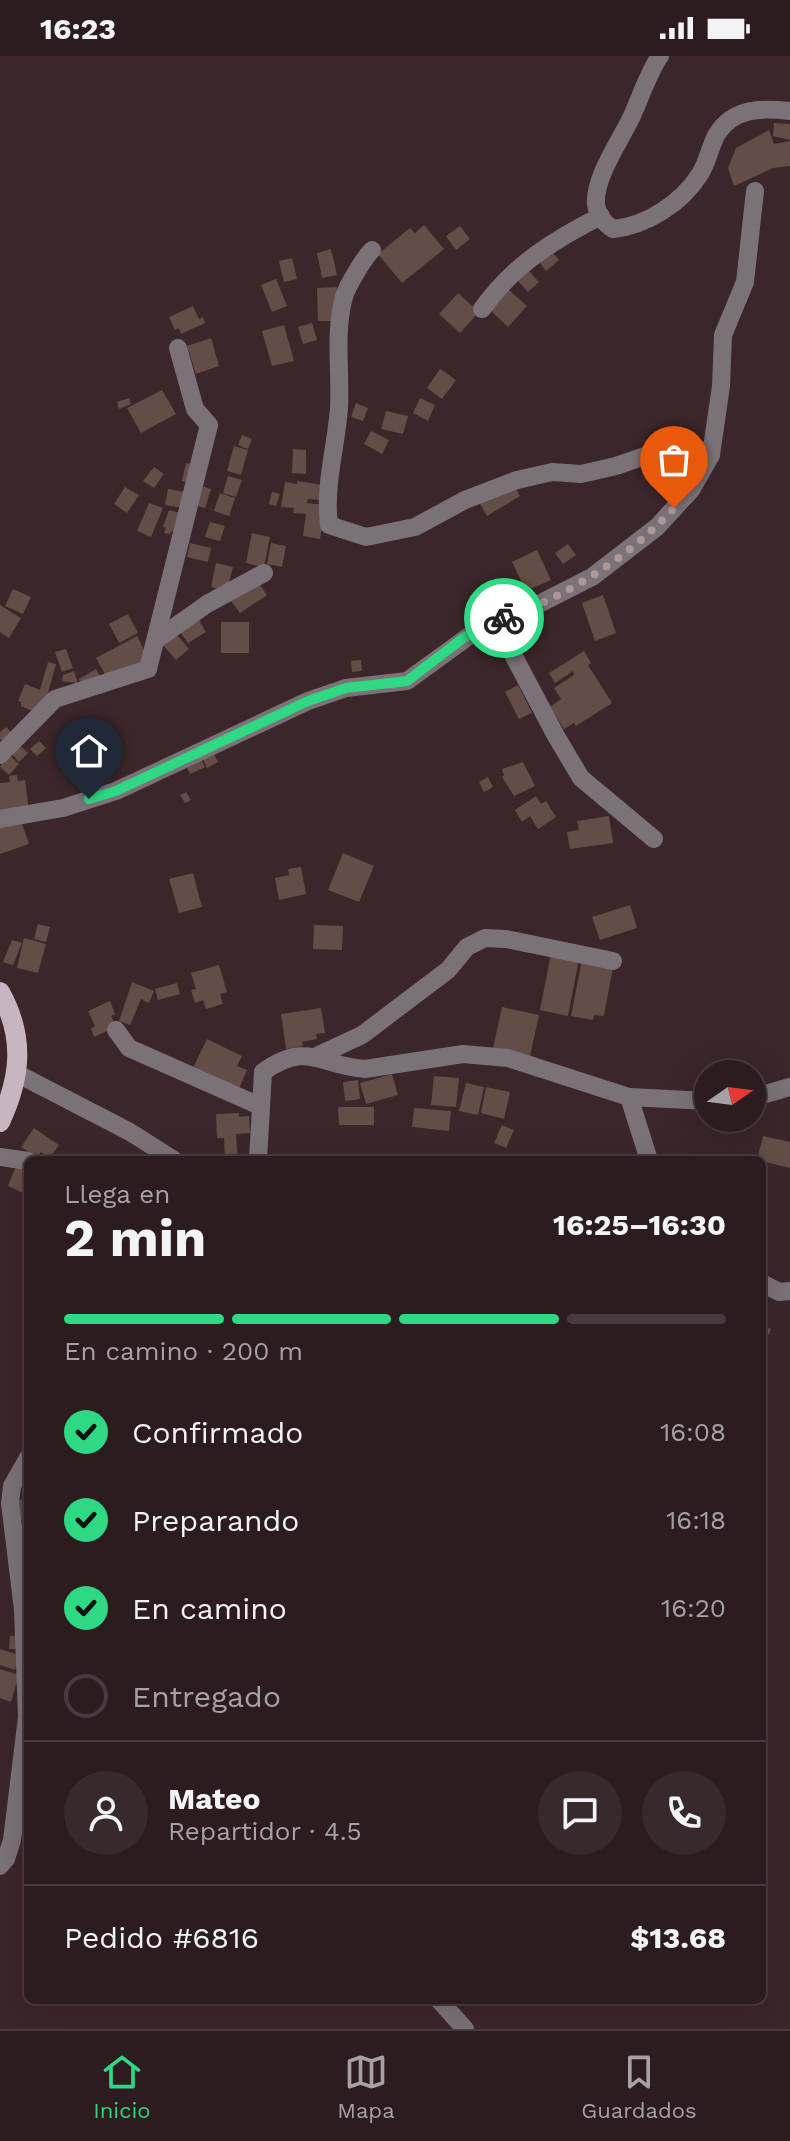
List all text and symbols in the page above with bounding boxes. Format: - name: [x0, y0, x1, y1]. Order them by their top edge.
- text: 16:23: [40, 11, 116, 46]
- pin: [640, 426, 708, 508]
- icon: bag: [652, 438, 696, 482]
- courier: [464, 578, 544, 658]
- icon: bike: [482, 596, 526, 640]
- pin: [55, 717, 123, 799]
- icon: home: [67, 729, 111, 773]
- north arrow: [694, 1060, 766, 1132]
- map controls: [694, 1060, 766, 1132]
- text: Llega en: [64, 1179, 170, 1209]
- text: 16:25–16:30: [553, 1207, 726, 1242]
- text: 2 min: [64, 1208, 206, 1269]
- text: En camino · 200 m: [64, 1336, 303, 1366]
- icon: check: [64, 1410, 108, 1454]
- text: Confirmado: [132, 1415, 303, 1450]
- text: 16:08: [660, 1417, 726, 1447]
- icon: check: [64, 1498, 108, 1542]
- text: Preparando: [132, 1503, 299, 1538]
- text: 16:18: [666, 1505, 726, 1535]
- icon: check: [64, 1586, 108, 1630]
- text: En camino: [132, 1591, 287, 1626]
- text: 16:20: [661, 1593, 726, 1623]
- text: Entregado: [132, 1679, 281, 1714]
- button: person: [64, 1771, 148, 1855]
- button: chat: [538, 1771, 622, 1855]
- button: phone: [642, 1771, 726, 1855]
- text: Mateo: [168, 1781, 260, 1816]
- text: Repartidor · 4.5: [168, 1816, 362, 1846]
- text: Pedido #6816: [64, 1920, 259, 1955]
- text: $13.68: [630, 1920, 726, 1955]
- tab: Inicio: [93, 2050, 151, 2123]
- tab: Mapa: [337, 2050, 395, 2123]
- tab: Guardados: [581, 2050, 697, 2123]

